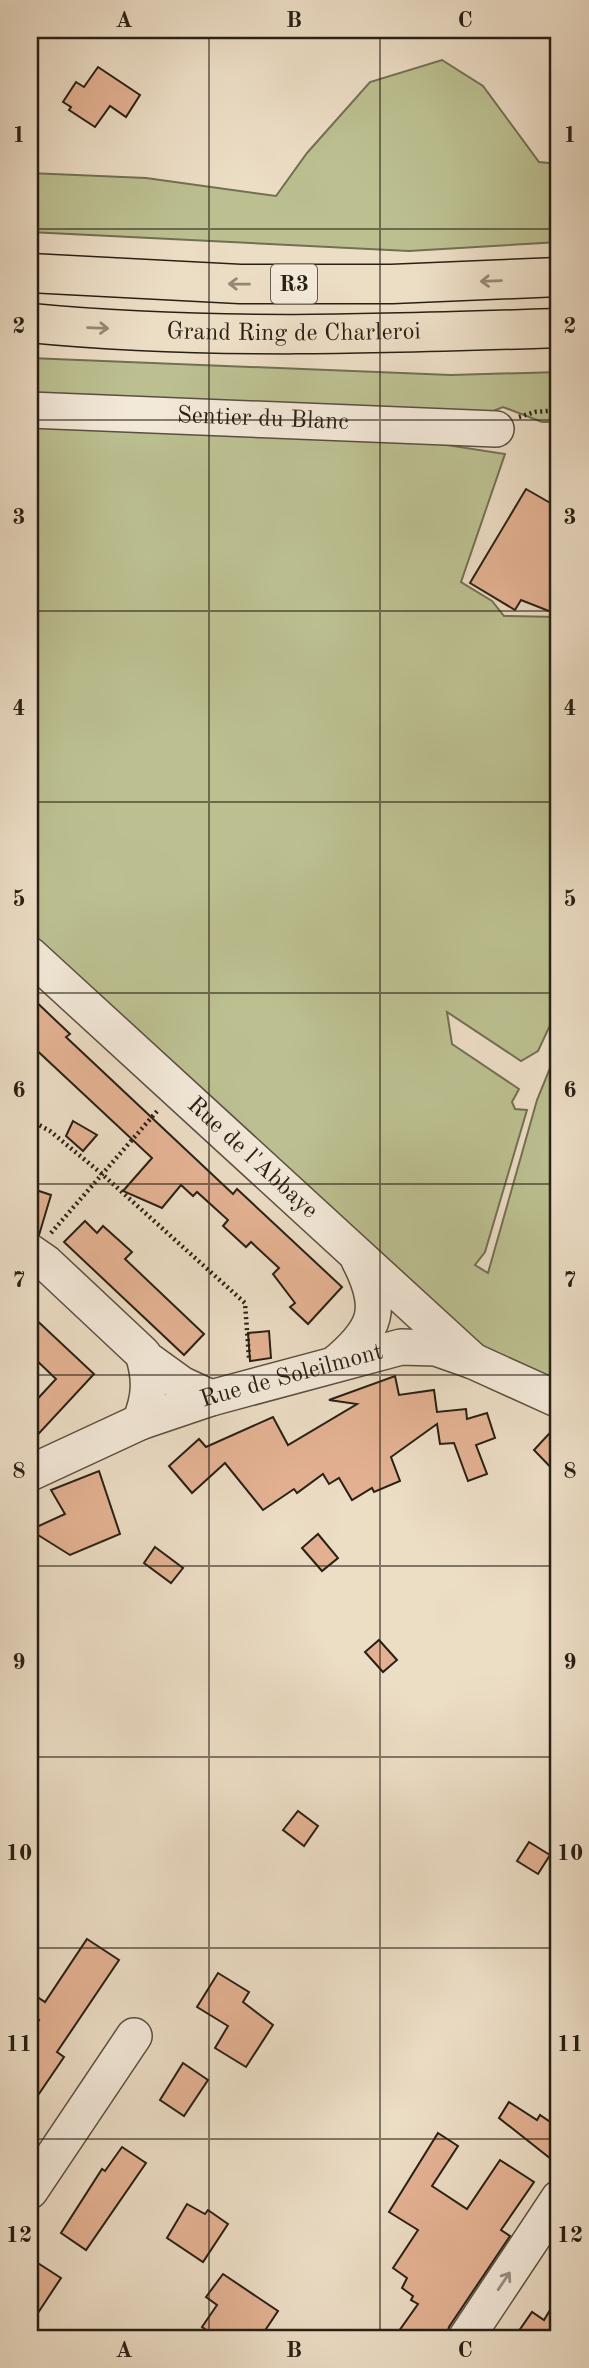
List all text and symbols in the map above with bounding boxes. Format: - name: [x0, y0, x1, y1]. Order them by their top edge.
- text: A: [115, 9, 133, 32]
- text: B: [286, 9, 302, 32]
- text: C: [457, 9, 473, 32]
- text: 1: [12, 124, 26, 147]
- text: 1: [563, 124, 577, 147]
- road number: R3: [271, 264, 317, 304]
- one-way arrow: [480, 274, 503, 287]
- one-way arrow: [228, 277, 251, 290]
- text: 2: [12, 315, 26, 338]
- text: 2: [563, 315, 577, 338]
- street label: Grand Ring de Charleroi: [166, 320, 421, 346]
- one-way arrow: [86, 321, 109, 334]
- street label: Sentier du Blanc: [176, 404, 349, 435]
- text: 3: [12, 506, 26, 529]
- text: 3: [563, 506, 577, 529]
- text: 4: [12, 697, 26, 720]
- text: 4: [563, 697, 577, 720]
- text: 5: [12, 888, 26, 911]
- text: 5: [563, 888, 577, 911]
- text: 6: [12, 1079, 26, 1102]
- text: 6: [563, 1079, 577, 1102]
- street label: Rue de l'Abbaye: [182, 1093, 322, 1224]
- text: 7: [12, 1269, 26, 1292]
- text: 7: [563, 1269, 577, 1292]
- street label: Rue de Soleilmont: [198, 1340, 386, 1413]
- text: 8: [12, 1460, 26, 1483]
- text: 8: [563, 1460, 577, 1483]
- text: 9: [12, 1651, 26, 1674]
- text: 9: [563, 1651, 577, 1674]
- text: 10: [6, 1842, 32, 1865]
- text: 10: [557, 1842, 583, 1865]
- text: 11: [6, 2033, 32, 2056]
- text: 11: [557, 2033, 583, 2056]
- text: 12: [6, 2224, 32, 2247]
- text: 12: [557, 2224, 583, 2247]
- one-way arrow: [497, 2272, 511, 2292]
- text: A: [115, 2339, 133, 2362]
- text: B: [286, 2339, 302, 2362]
- text: C: [457, 2339, 473, 2362]

